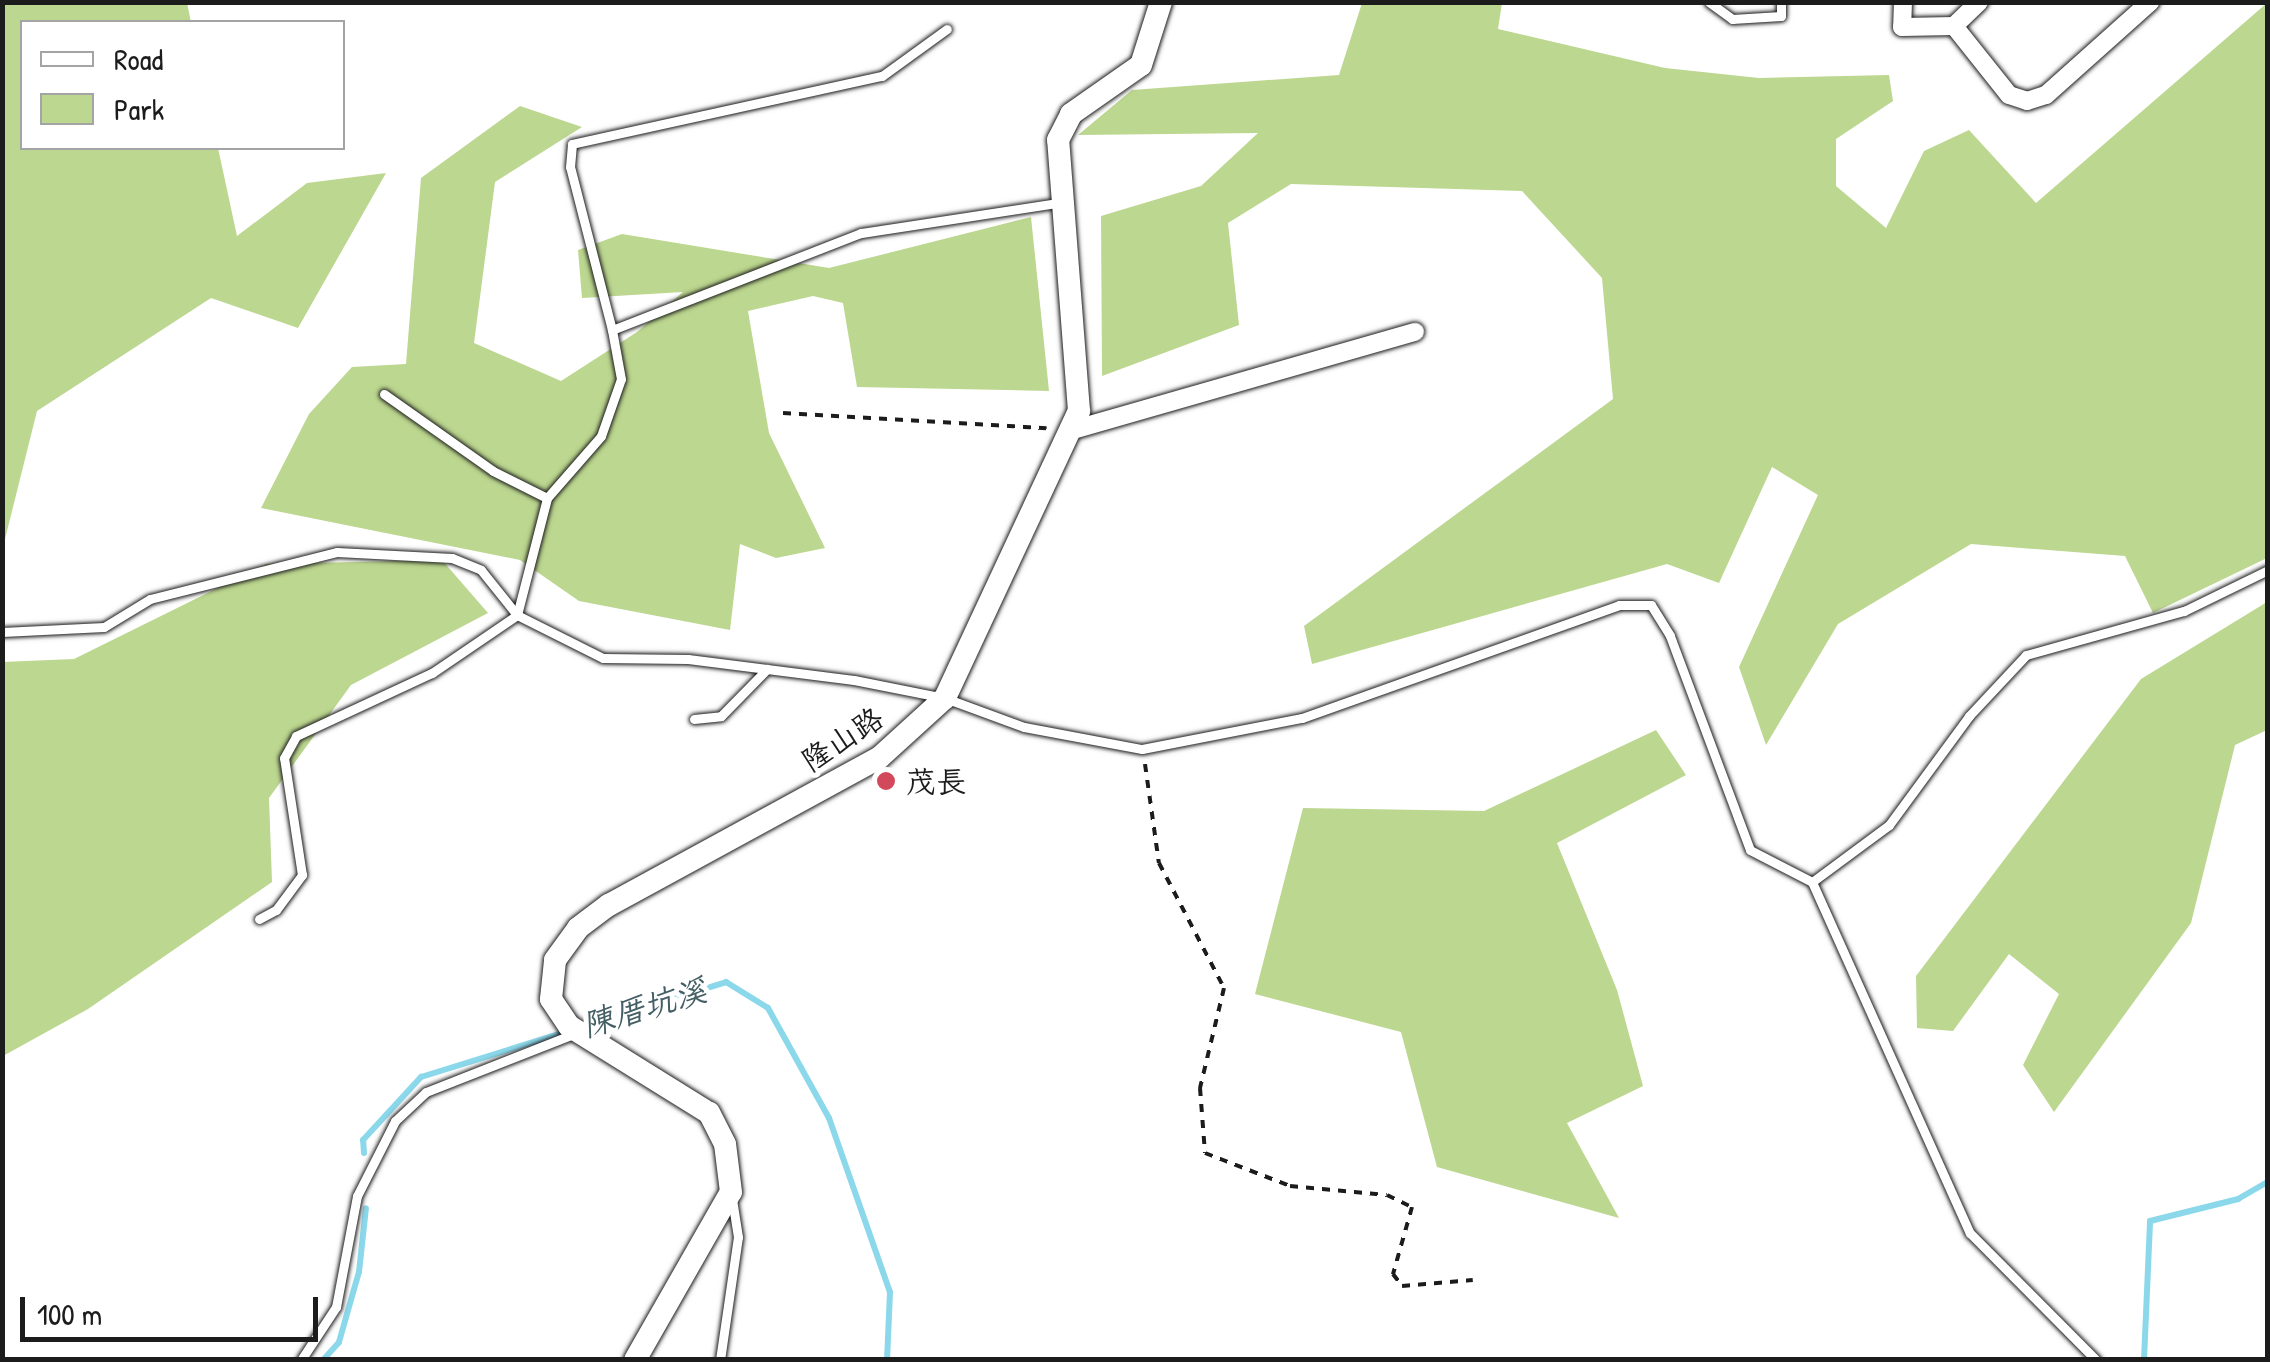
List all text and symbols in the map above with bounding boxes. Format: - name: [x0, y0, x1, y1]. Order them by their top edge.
- legend: [20, 20, 345, 150]
- text: Road: [114, 39, 163, 79]
- text: Park: [114, 89, 164, 129]
- street label: 隆山路: [794, 699, 890, 779]
- place label: 茂長: [906, 763, 966, 799]
- marker: 茂長: [875, 770, 897, 792]
- water label: 陳厝坑溪: [577, 971, 711, 1045]
- scale bar: [25, 1277, 322, 1339]
- text: 100 m: [37, 1294, 102, 1334]

